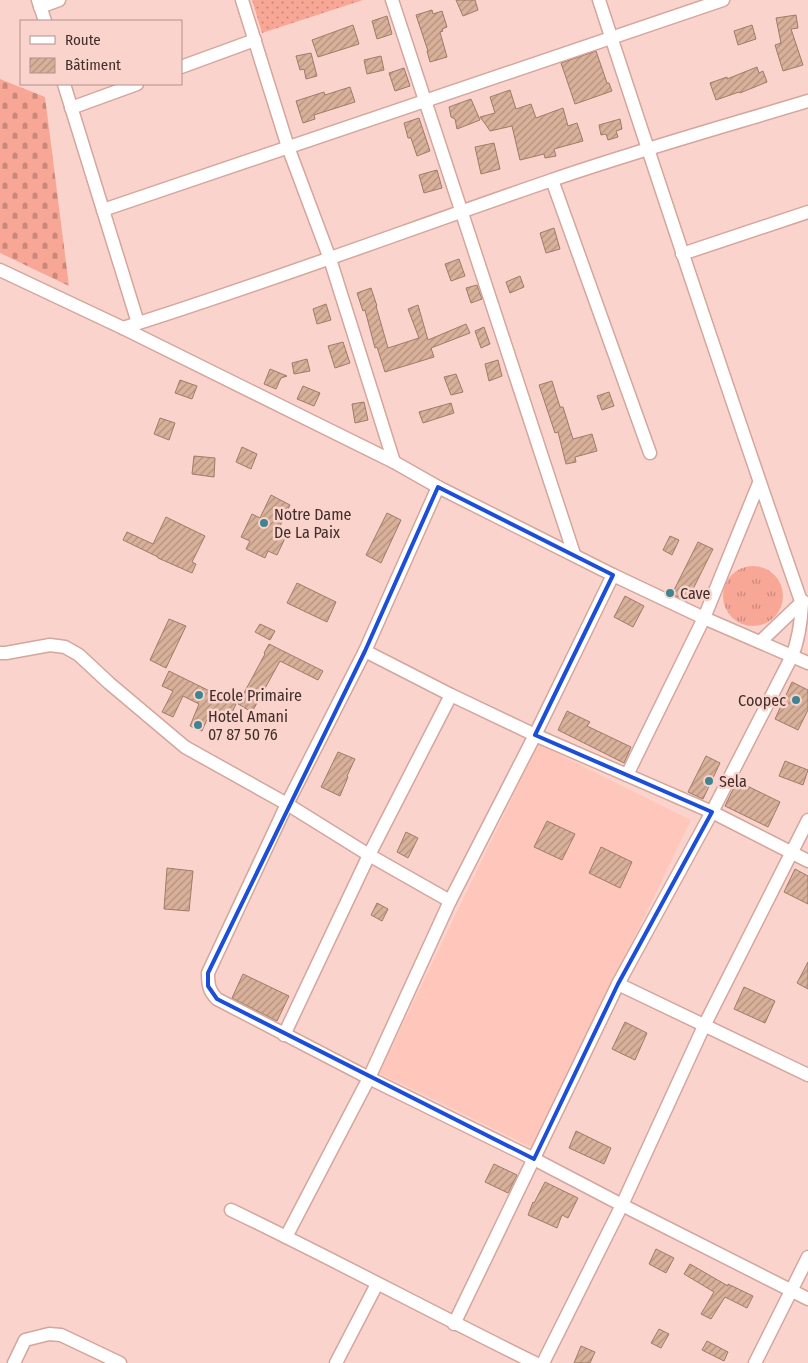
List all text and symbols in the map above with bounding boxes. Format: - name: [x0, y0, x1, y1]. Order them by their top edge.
- legend: [20, 20, 182, 85]
- text: Route: [65, 31, 101, 49]
- text: Bâtiment: [65, 56, 121, 74]
- place label: Notre Dame De La Paix: [274, 505, 351, 542]
- marker: Notre Dame De La Paix: [258, 517, 270, 529]
- place label: Cave: [680, 584, 711, 603]
- marker: Cave: [664, 587, 676, 599]
- place label: Ecole Primaire: [209, 686, 302, 705]
- marker: Ecole Primaire: [193, 689, 205, 701]
- place label: Coopec: [738, 691, 786, 710]
- marker: Coopec: [790, 694, 802, 706]
- place label: Hotel Amani 07 87 50 76: [208, 707, 288, 744]
- marker: Hotel Amani 07 87 50 76: [192, 719, 204, 731]
- place label: Sela: [719, 772, 747, 791]
- marker: Sela: [703, 775, 715, 787]

